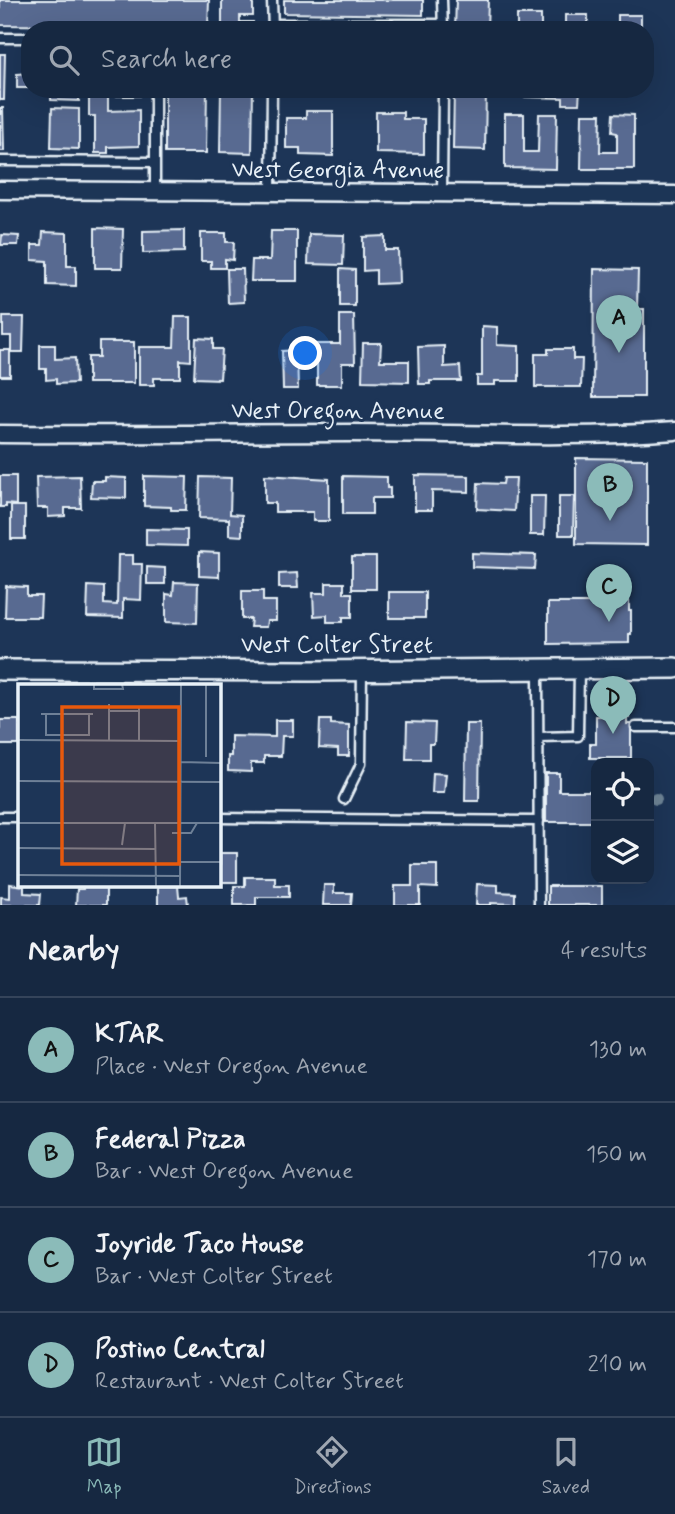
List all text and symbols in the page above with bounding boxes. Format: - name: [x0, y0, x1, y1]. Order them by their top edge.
- search box: [21, 21, 654, 98]
- icon: search: [45, 41, 83, 79]
- text: Search here: [101, 43, 232, 77]
- street label: West Georgia Avenue: [232, 155, 444, 188]
- pin: A: [596, 295, 642, 353]
- your location: [288, 336, 322, 370]
- street label: West Oregon Avenue: [231, 396, 445, 430]
- pin: B: [587, 463, 633, 521]
- pin: C: [586, 564, 632, 622]
- street label: West Colter Street: [241, 630, 433, 661]
- pin: D: [590, 676, 636, 734]
- inset map: [18, 684, 220, 888]
- map controls: [591, 758, 654, 884]
- button: locate: [591, 758, 654, 821]
- button: layers: [591, 821, 654, 884]
- text: Nearby: [28, 931, 119, 970]
- text: 4 results: [561, 936, 647, 966]
- text: KTAR: [95, 1018, 163, 1052]
- text: A: [43, 1035, 59, 1065]
- text: 130 m: [589, 1035, 647, 1065]
- text: Place · West Oregon Avenue: [95, 1052, 368, 1082]
- text: Federal Pizza: [95, 1123, 246, 1157]
- text: B: [44, 1140, 58, 1170]
- text: 150 m: [586, 1140, 647, 1170]
- text: Bar · West Oregon Avenue: [95, 1157, 353, 1187]
- text: Joyride Taco House: [95, 1228, 304, 1262]
- text: C: [43, 1245, 59, 1275]
- text: 170 m: [587, 1245, 647, 1275]
- text: Bar · West Colter Street: [95, 1262, 333, 1292]
- text: Postino Central: [95, 1333, 265, 1367]
- text: D: [43, 1350, 59, 1380]
- text: 210 m: [587, 1350, 647, 1380]
- text: Restaurant · West Colter Street: [95, 1367, 404, 1397]
- tab: Map: [85, 1433, 123, 1500]
- tab: Directions: [293, 1433, 372, 1500]
- tab: Saved: [542, 1433, 590, 1500]

